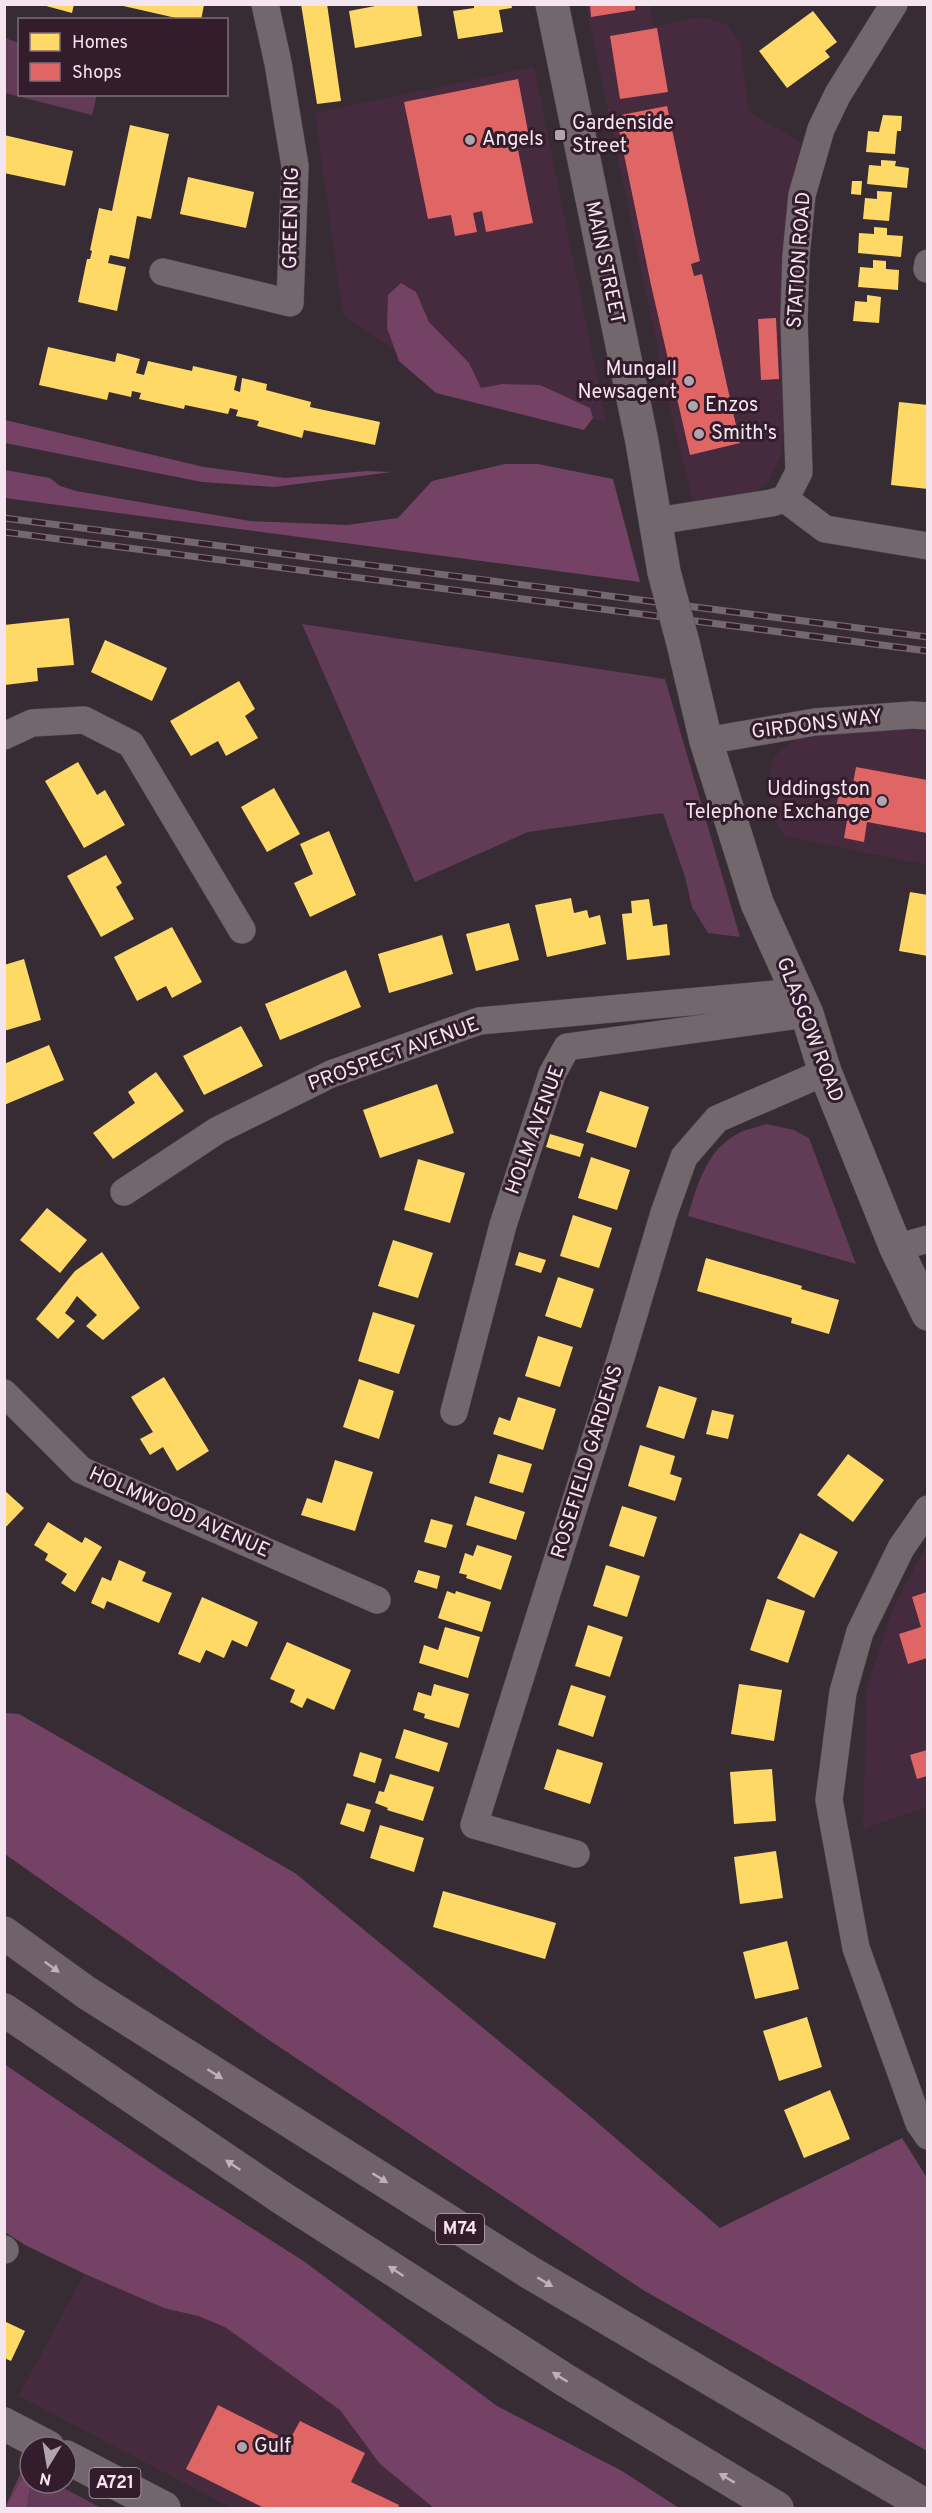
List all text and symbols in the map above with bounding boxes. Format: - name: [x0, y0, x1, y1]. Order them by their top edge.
- legend: [18, 18, 228, 96]
- text: Homes: [72, 32, 128, 55]
- text: Shops: [72, 62, 122, 85]
- place label: Gardenside Street: [572, 111, 674, 160]
- place label: Angels: [482, 127, 544, 153]
- marker: Gardenside Street: [553, 128, 567, 142]
- marker: Angels: [463, 133, 477, 147]
- street label: GREEN RIG: [278, 167, 306, 269]
- street label: STATION ROAD: [782, 191, 818, 329]
- street label: MAIN STREET: [578, 199, 630, 327]
- place label: Mungall Newsagent: [577, 357, 677, 406]
- marker: Mungall Newsagent: [682, 374, 696, 388]
- place label: Enzos: [705, 393, 758, 419]
- marker: Enzos: [686, 399, 700, 413]
- place label: Smith's: [711, 421, 777, 447]
- marker: Smith's: [692, 427, 706, 441]
- street label: GIRDONS WAY: [750, 704, 884, 746]
- place label: Uddingston Telephone Exchange: [685, 777, 870, 826]
- marker: Uddingston Telephone Exchange: [875, 794, 889, 808]
- street label: GLASGOW ROAD: [769, 954, 849, 1106]
- street label: PROSPECT AVENUE: [305, 1012, 483, 1098]
- street label: HOLM AVENUE: [501, 1062, 571, 1198]
- street label: ROSEFIELD GARDENS: [546, 1362, 630, 1562]
- street label: HOLMWOOD AVENUE: [85, 1461, 273, 1565]
- one-way arrow: [43, 1961, 59, 1973]
- one-way arrow: [207, 2068, 223, 2079]
- one-way arrow: [225, 2160, 241, 2171]
- one-way arrow: [372, 2172, 388, 2183]
- road number: M74: [436, 2214, 484, 2244]
- one-way arrow: [388, 2266, 404, 2277]
- one-way arrow: [537, 2276, 553, 2287]
- one-way arrow: [552, 2372, 568, 2383]
- place label: Gulf: [254, 2434, 291, 2460]
- north arrow: [18, 2435, 78, 2495]
- marker: Gulf: [235, 2440, 249, 2454]
- text: N: [38, 2467, 53, 2489]
- road number: A721: [90, 2468, 140, 2498]
- one-way arrow: [719, 2473, 735, 2484]

